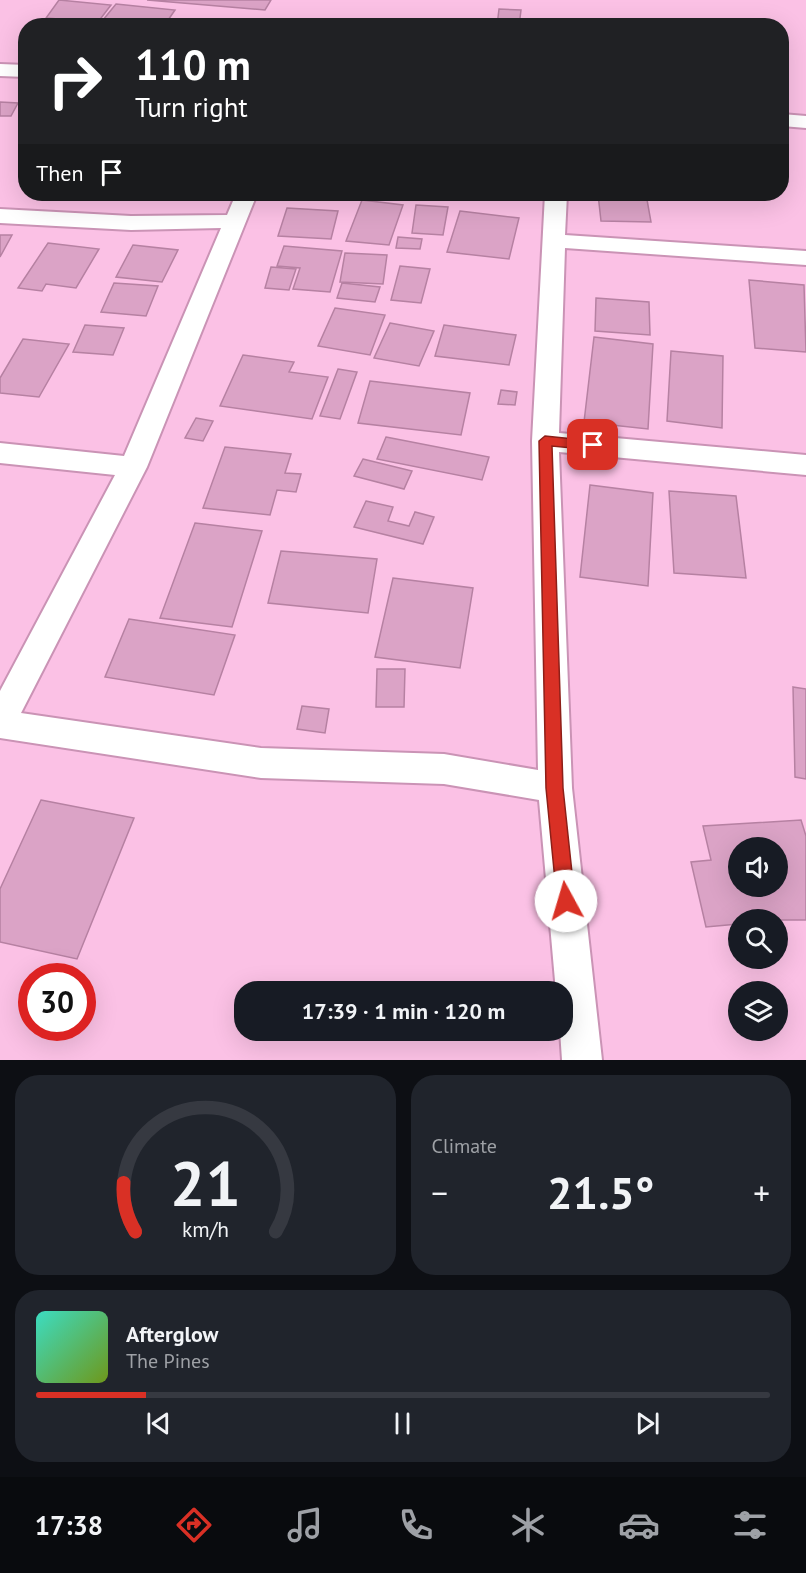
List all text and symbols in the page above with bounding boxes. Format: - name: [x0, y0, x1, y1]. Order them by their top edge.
- text: 110 m: [135, 37, 251, 92]
- icon: right: [36, 42, 114, 120]
- text: Turn right: [135, 90, 248, 124]
- icon: arrive: [95, 156, 128, 189]
- text: Then: [36, 159, 83, 187]
- pin: [567, 419, 618, 470]
- icon: arrive: [576, 428, 609, 461]
- map controls: [728, 837, 788, 1041]
- button: sound: [728, 837, 788, 897]
- position arrow: [534, 869, 598, 933]
- button: search: [728, 909, 788, 969]
- speed limit sign: 30: [18, 963, 96, 1041]
- button: layers: [728, 981, 788, 1041]
- text: 17:39 · 1 min · 120 m: [302, 997, 505, 1025]
- text: Climate: [432, 1133, 497, 1159]
- text: 21: [170, 1142, 241, 1223]
- text: 21.5°: [547, 1163, 654, 1221]
- text: −: [432, 1171, 448, 1214]
- text: +: [753, 1171, 770, 1214]
- text: km/h: [182, 1215, 229, 1243]
- text: Afterglow: [126, 1320, 218, 1348]
- text: The Pines: [126, 1348, 210, 1374]
- icon: previous: [142, 1407, 175, 1440]
- icon: pause: [386, 1407, 419, 1440]
- icon: next: [631, 1407, 664, 1440]
- icon: directions: [173, 1504, 215, 1546]
- icon: music: [284, 1504, 326, 1546]
- icon: phone: [395, 1504, 437, 1546]
- icon: climate: [507, 1504, 549, 1546]
- icon: car: [618, 1504, 660, 1546]
- icon: filters: [729, 1504, 771, 1546]
- text: 17:38: [35, 1508, 103, 1542]

